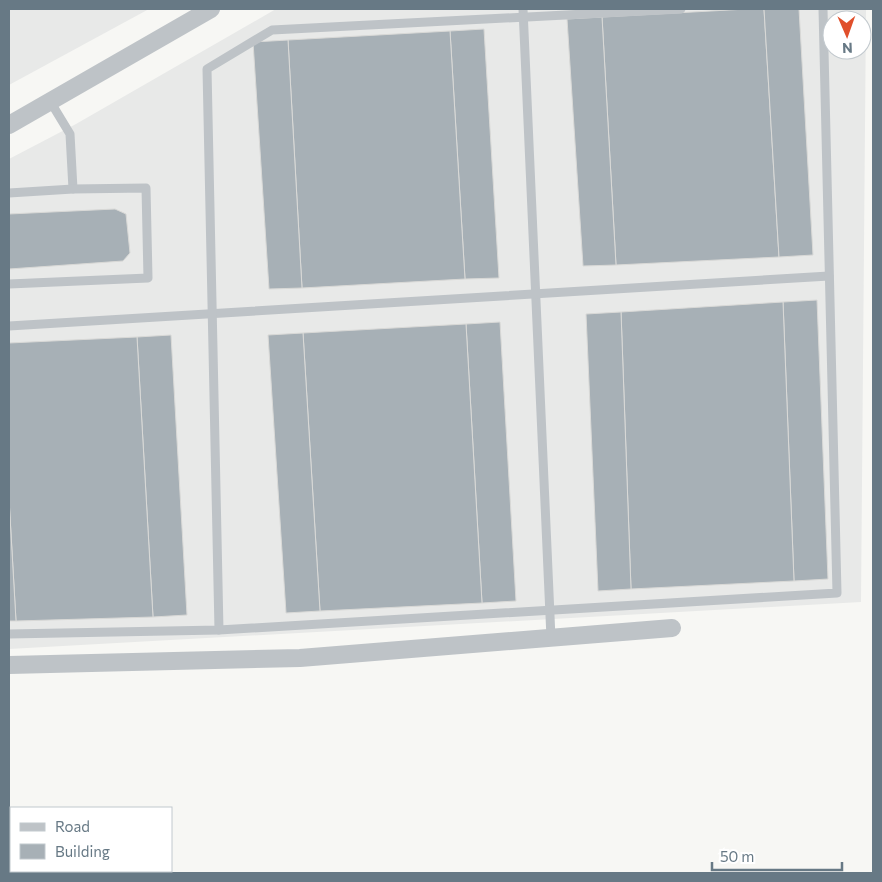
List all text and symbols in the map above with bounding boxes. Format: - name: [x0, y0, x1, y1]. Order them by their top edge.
- north arrow: [822, 10, 872, 60]
- text: N: [842, 40, 853, 57]
- legend: [10, 807, 172, 872]
- text: Road: [55, 817, 90, 835]
- scale bar: [712, 840, 842, 872]
- text: Building: [55, 842, 110, 860]
- text: 50 m: [720, 847, 754, 865]

